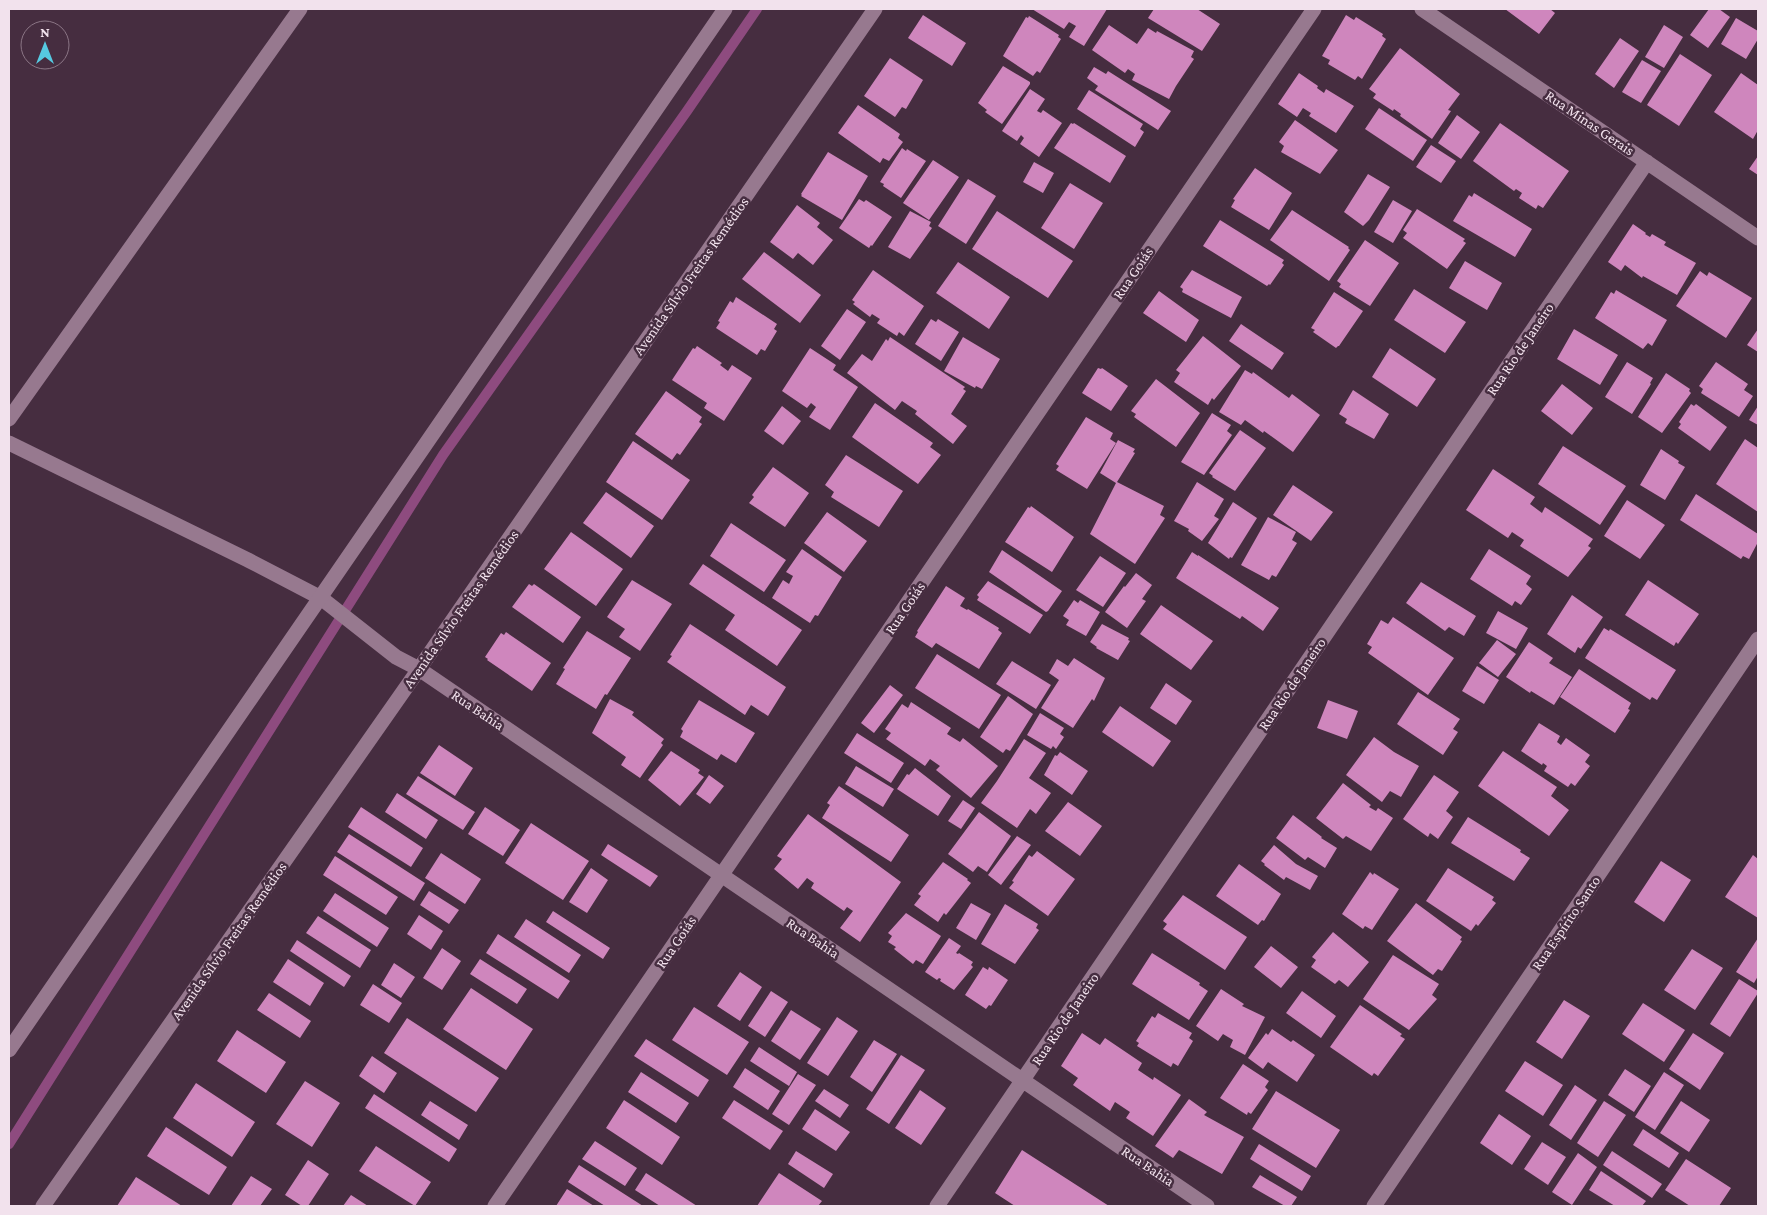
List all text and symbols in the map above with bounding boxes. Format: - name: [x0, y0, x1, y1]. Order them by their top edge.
- north arrow: [20, 20, 70, 70]
- text: N: [40, 24, 50, 40]
- street label: Rua Minas Gerais: [1542, 87, 1638, 159]
- street label: Avenida Sílvio Freitas Remédios: [630, 194, 752, 358]
- street label: Rua Goiás: [1110, 244, 1156, 302]
- street label: Rua Rio de Janeiro: [1483, 300, 1558, 399]
- street label: Avenida Sílvio Freitas Remédios: [400, 527, 522, 691]
- street label: Rua Goiás: [882, 579, 928, 637]
- street label: Rua Rio de Janeiro: [1255, 635, 1330, 734]
- street label: Rua Bahia: [449, 687, 507, 733]
- street label: Avenida Sílvio Freitas Remédios: [168, 859, 290, 1023]
- street label: Rua Espírito Santo: [1529, 873, 1604, 974]
- street label: Rua Goiás: [653, 913, 699, 971]
- street label: Rua Bahia: [784, 915, 842, 961]
- street label: Rua Rio de Janeiro: [1028, 970, 1103, 1069]
- street label: Rua Bahia: [1119, 1143, 1177, 1189]

